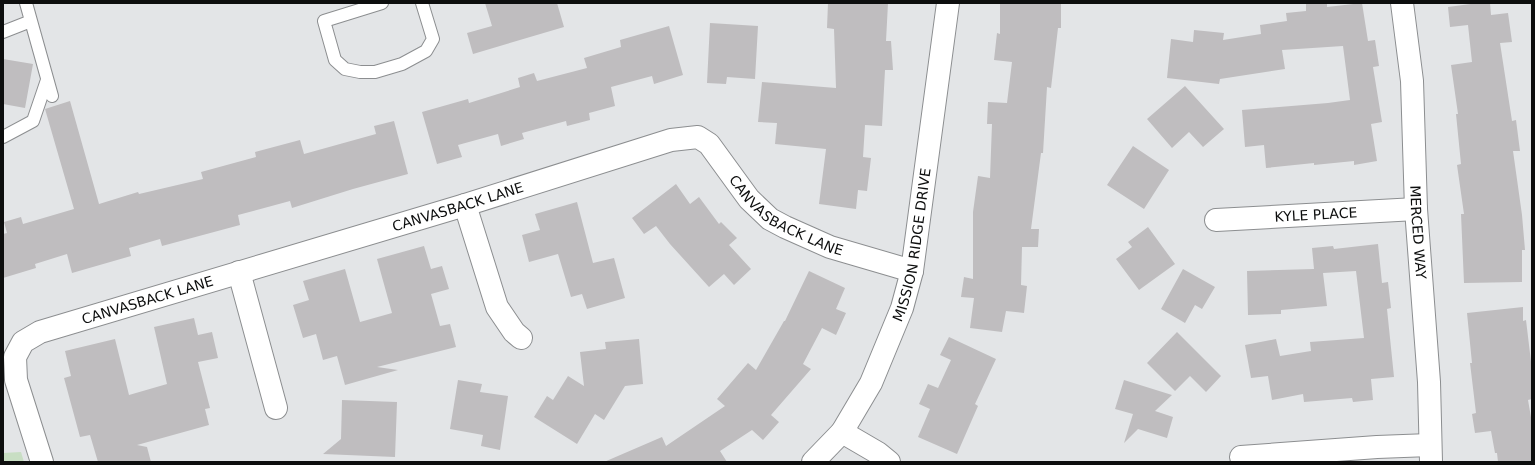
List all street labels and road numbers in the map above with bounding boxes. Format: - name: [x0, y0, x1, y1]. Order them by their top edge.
- street label: MISSION RIDGE DRIVE: [889, 167, 934, 324]
- street label: CANVASBACK LANE: [726, 172, 845, 258]
- street label: CANVASBACK LANE: [390, 179, 525, 234]
- street label: MERCED WAY: [1407, 185, 1429, 280]
- street label: KYLE PLACE: [1274, 204, 1358, 225]
- street label: CANVASBACK LANE: [80, 273, 215, 327]

